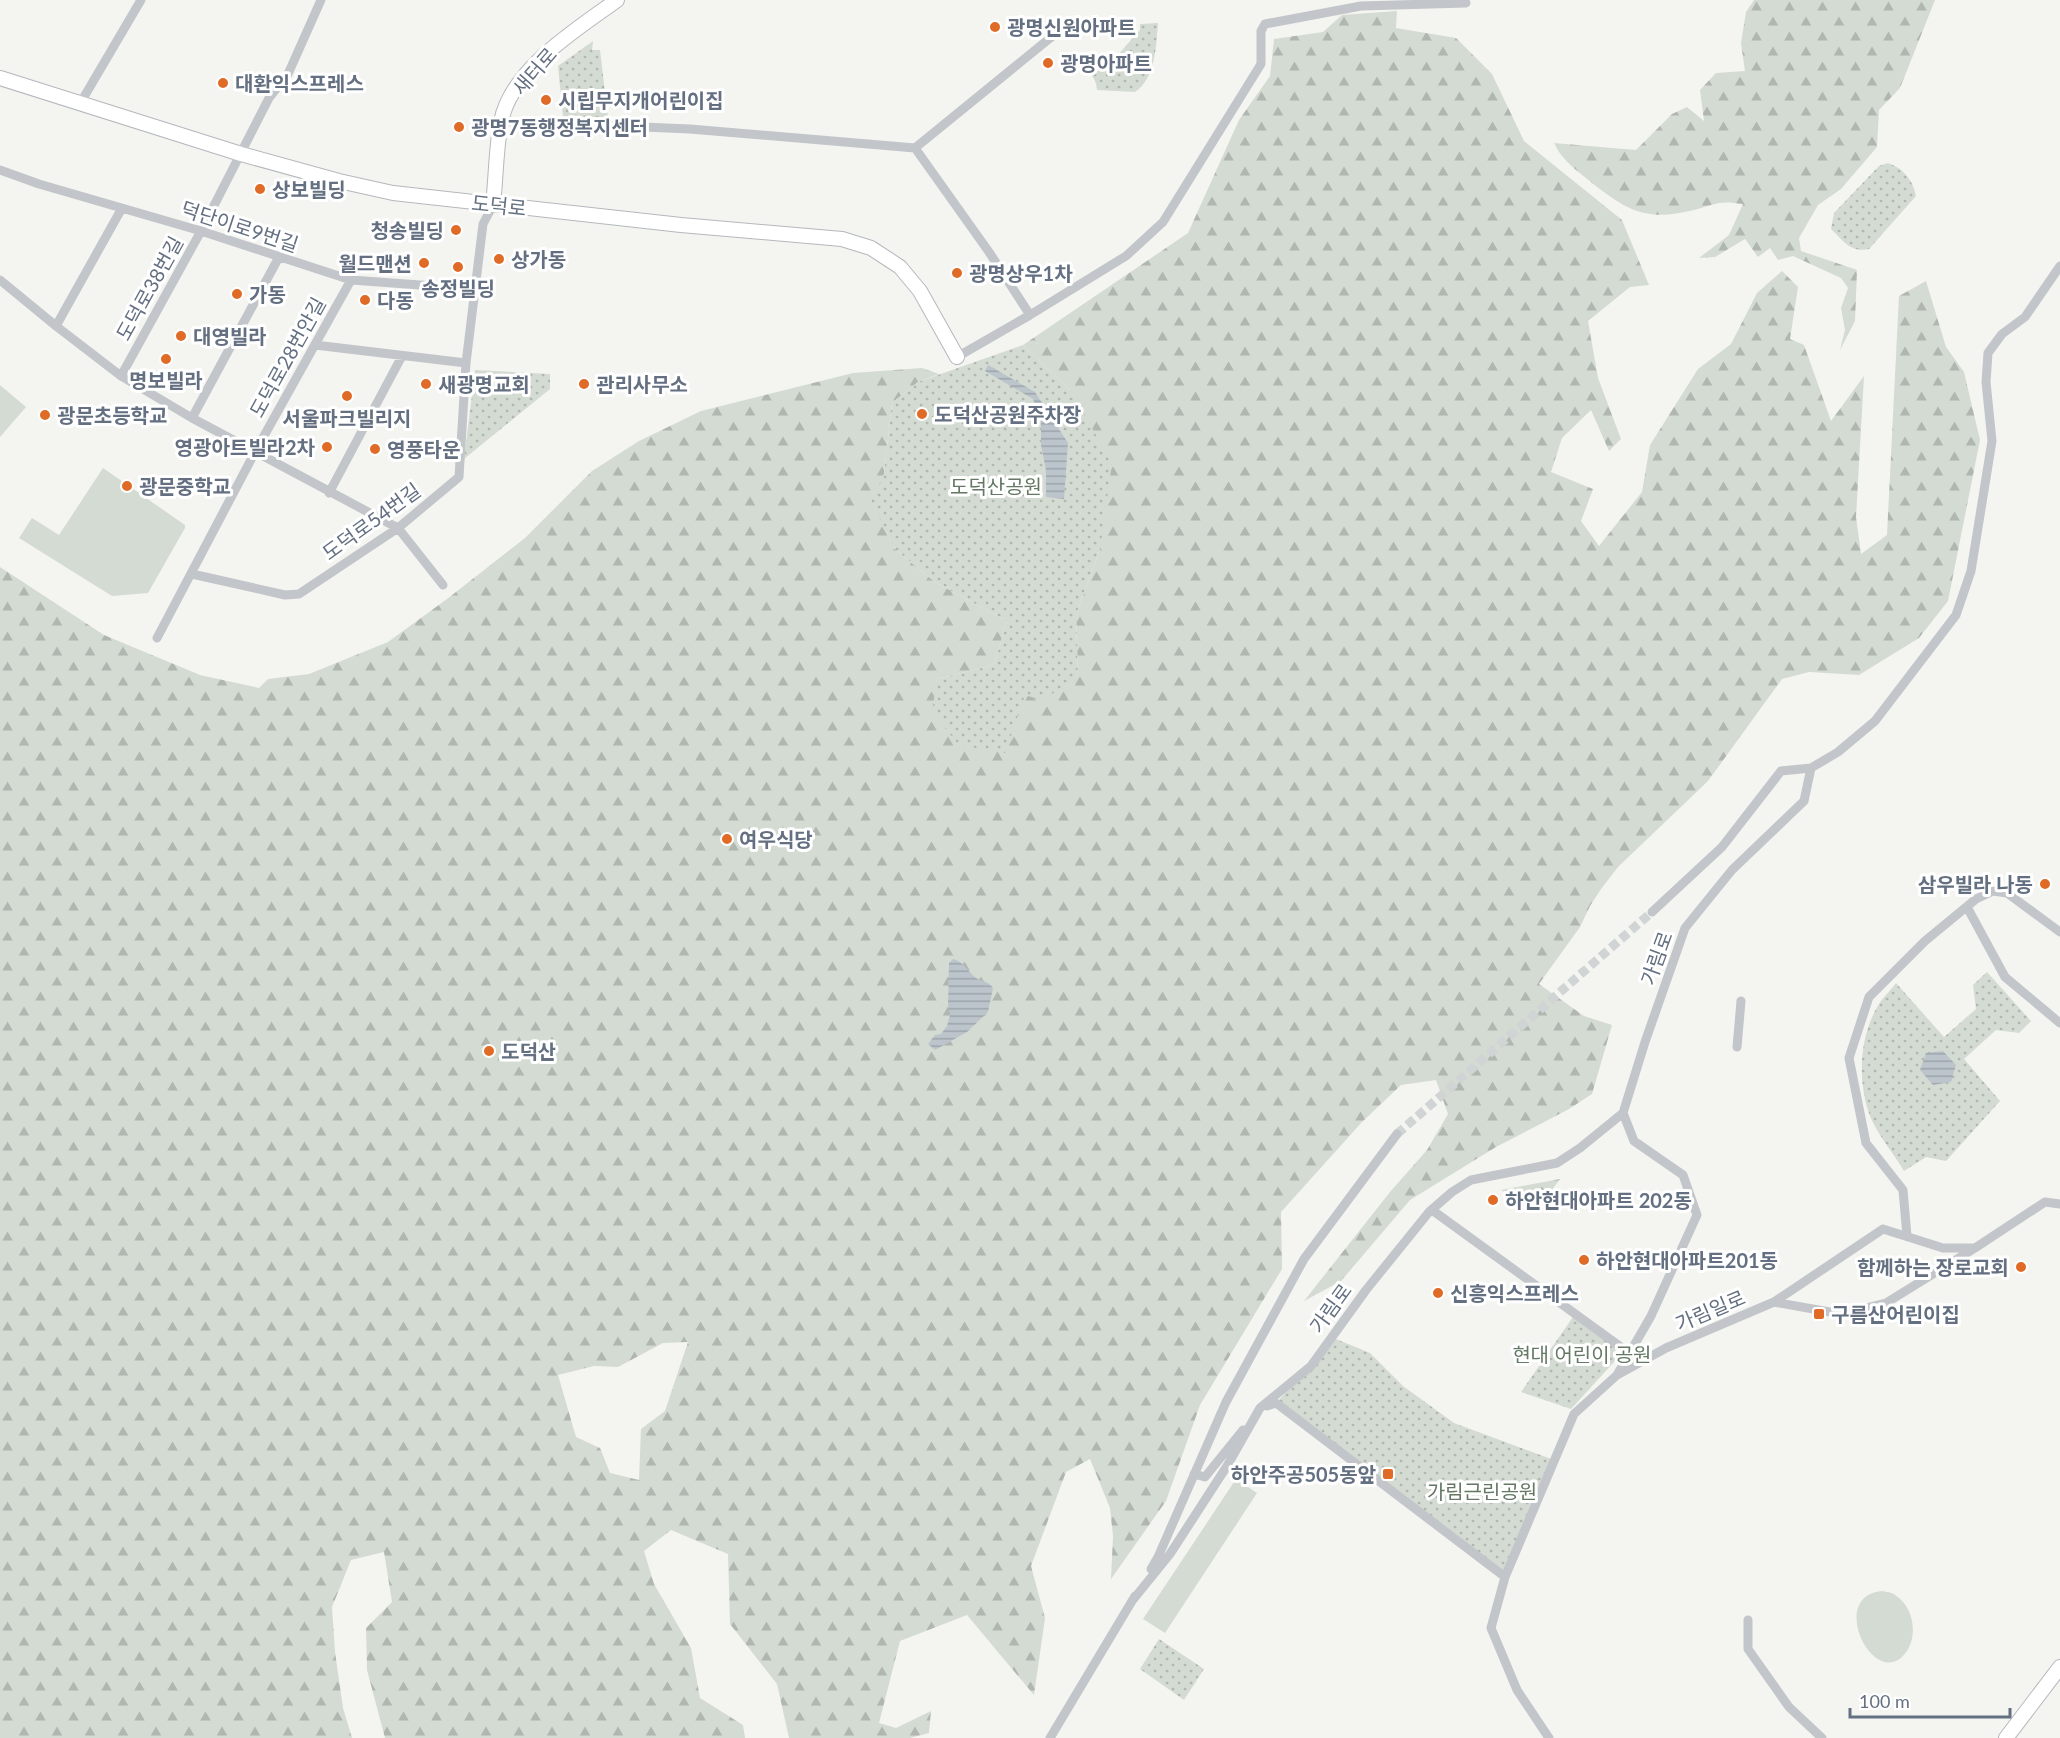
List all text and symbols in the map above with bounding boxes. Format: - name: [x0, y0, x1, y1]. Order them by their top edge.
- place label: 광명신원아파트: [1007, 15, 1136, 39]
- marker: 광명신원아파트: [988, 20, 1002, 34]
- street label: 새터로: [507, 42, 561, 100]
- place label: 광명아파트: [1060, 51, 1152, 75]
- marker: 광명아파트: [1041, 56, 1055, 70]
- place label: 대환익스프레스: [235, 71, 364, 95]
- marker: 대환익스프레스: [216, 76, 230, 90]
- place label: 시립무지개어린이집: [558, 88, 724, 112]
- marker: 시립무지개어린이집: [539, 93, 553, 107]
- place label: 광명7동행정복지센터: [471, 115, 648, 139]
- marker: 광명7동행정복지센터: [452, 120, 466, 134]
- place label: 상보빌딩: [272, 177, 346, 201]
- marker: 상보빌딩: [253, 182, 267, 196]
- street label: 도덕로: [470, 190, 528, 220]
- street label: 덕단이로9번길: [178, 196, 302, 256]
- place label: 청송빌딩: [370, 218, 444, 242]
- marker: 청송빌딩: [449, 223, 463, 237]
- street label: 도덕로38번길: [111, 232, 187, 344]
- place label: 상가동: [511, 247, 566, 271]
- place label: 월드맨션: [338, 251, 412, 275]
- marker: 상가동: [492, 252, 506, 266]
- marker: 월드맨션: [417, 256, 431, 270]
- marker: 송정빌딩: [451, 260, 465, 274]
- place label: 광명상우1차: [969, 261, 1073, 285]
- marker: 광명상우1차: [950, 266, 964, 280]
- place label: 송정빌딩: [421, 276, 495, 300]
- place label: 가동: [249, 282, 286, 306]
- marker: 가동: [230, 287, 244, 301]
- place label: 다동: [377, 288, 414, 312]
- street label: 도덕로28번안길: [244, 293, 330, 421]
- marker: 다동: [358, 293, 372, 307]
- place label: 대영빌라: [193, 324, 267, 348]
- marker: 대영빌라: [174, 329, 188, 343]
- marker: 명보빌라: [159, 352, 173, 366]
- place label: 명보빌라: [129, 368, 203, 392]
- place label: 새광명교회: [438, 372, 530, 396]
- place label: 관리사무소: [596, 372, 688, 396]
- marker: 새광명교회: [419, 377, 433, 391]
- marker: 관리사무소: [577, 377, 591, 391]
- marker: 서울파크빌리지: [340, 389, 354, 403]
- place label: 도덕산공원주차장: [934, 402, 1081, 426]
- place label: 광문초등학교: [57, 403, 167, 427]
- place label: 서울파크빌리지: [283, 406, 411, 430]
- marker: 도덕산공원주차장: [915, 407, 929, 421]
- marker: 광문초등학교: [38, 408, 52, 422]
- place label: 영광아트빌라2차: [175, 435, 316, 459]
- place label: 영풍타운: [387, 437, 461, 461]
- marker: 영광아트빌라2차: [320, 440, 334, 454]
- marker: 영풍타운: [368, 442, 382, 456]
- place label: 광문중학교: [139, 474, 231, 498]
- park label: 도덕산공원: [950, 474, 1042, 498]
- street label: 도덕로54번길: [317, 477, 425, 565]
- marker: 광문중학교: [120, 479, 134, 493]
- place label: 여우식당: [739, 827, 813, 851]
- marker: 여우식당: [720, 832, 734, 846]
- place label: 삼우빌라 나동: [1918, 872, 2033, 896]
- marker: 삼우빌라 나동: [2038, 877, 2052, 891]
- street label: 가림로: [1635, 928, 1677, 988]
- place label: 도덕산: [501, 1039, 556, 1063]
- marker: 도덕산: [482, 1044, 496, 1058]
- place label: 하안현대아파트 202동: [1505, 1188, 1692, 1212]
- marker: 하안현대아파트 202동: [1486, 1193, 1500, 1207]
- place label: 하안현대아파트201동: [1596, 1248, 1778, 1272]
- marker: 하안현대아파트201동: [1577, 1253, 1591, 1267]
- place label: 함께하는 장로교회: [1857, 1255, 2009, 1279]
- marker: 함께하는 장로교회: [2014, 1260, 2028, 1274]
- street label: 가림로: [1304, 1279, 1356, 1337]
- place label: 신흥익스프레스: [1450, 1281, 1579, 1305]
- street label: 가림일로: [1671, 1285, 1749, 1335]
- marker: 신흥익스프레스: [1431, 1286, 1445, 1300]
- place label: 구름산어린이집: [1831, 1302, 1960, 1326]
- marker: 구름산어린이집: [1812, 1307, 1826, 1321]
- park label: 현대 어린이 공원: [1512, 1342, 1652, 1366]
- place label: 하안주공505동앞: [1231, 1462, 1377, 1486]
- marker: 하안주공505동앞: [1381, 1467, 1395, 1481]
- park label: 가림근린공원: [1427, 1479, 1537, 1503]
- scale bar: [1850, 1681, 2010, 1719]
- text: 100 m: [1859, 1690, 1910, 1712]

